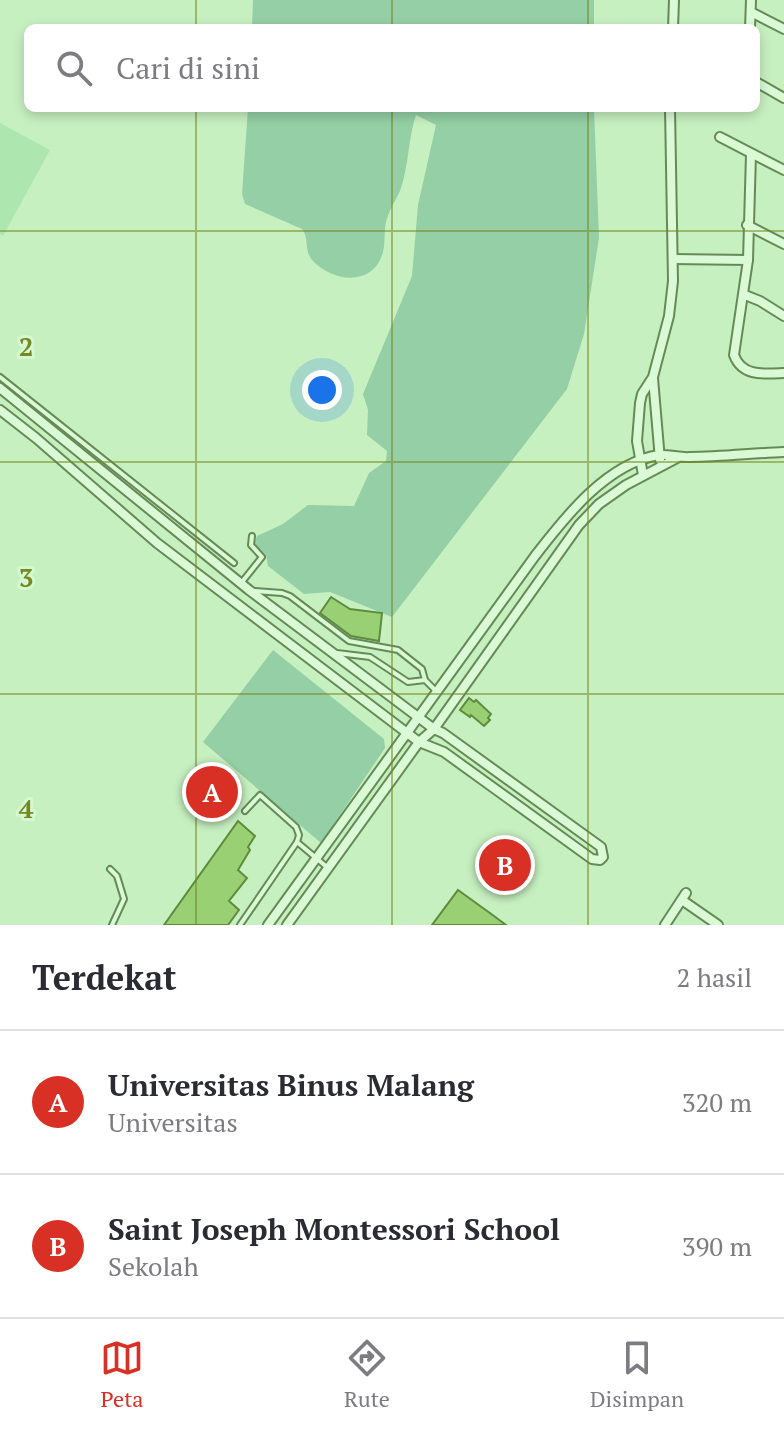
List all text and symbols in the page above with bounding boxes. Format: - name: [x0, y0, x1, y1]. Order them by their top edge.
- search box: [24, 24, 760, 112]
- icon: search: [52, 46, 96, 90]
- text: Cari di sini: [116, 48, 260, 88]
- text: 2: [19, 329, 33, 363]
- your location: [302, 370, 342, 410]
- text: 3: [19, 560, 33, 594]
- pin: A: [186, 762, 238, 822]
- text: 4: [19, 791, 34, 825]
- pin: B: [479, 835, 531, 895]
- text: Terdekat: [32, 955, 177, 1000]
- text: 2 hasil: [677, 960, 752, 994]
- text: Universitas Binus Malang: [108, 1065, 474, 1105]
- text: A: [49, 1085, 67, 1119]
- text: 320 m: [682, 1085, 752, 1119]
- text: Universitas: [108, 1105, 238, 1139]
- text: Saint Joseph Montessori School: [108, 1209, 560, 1249]
- text: B: [50, 1229, 66, 1263]
- text: 390 m: [682, 1229, 752, 1263]
- text: Sekolah: [108, 1249, 199, 1283]
- tab: Peta: [100, 1336, 144, 1413]
- tab: Rute: [344, 1336, 390, 1413]
- tab: Disimpan: [590, 1336, 684, 1413]

